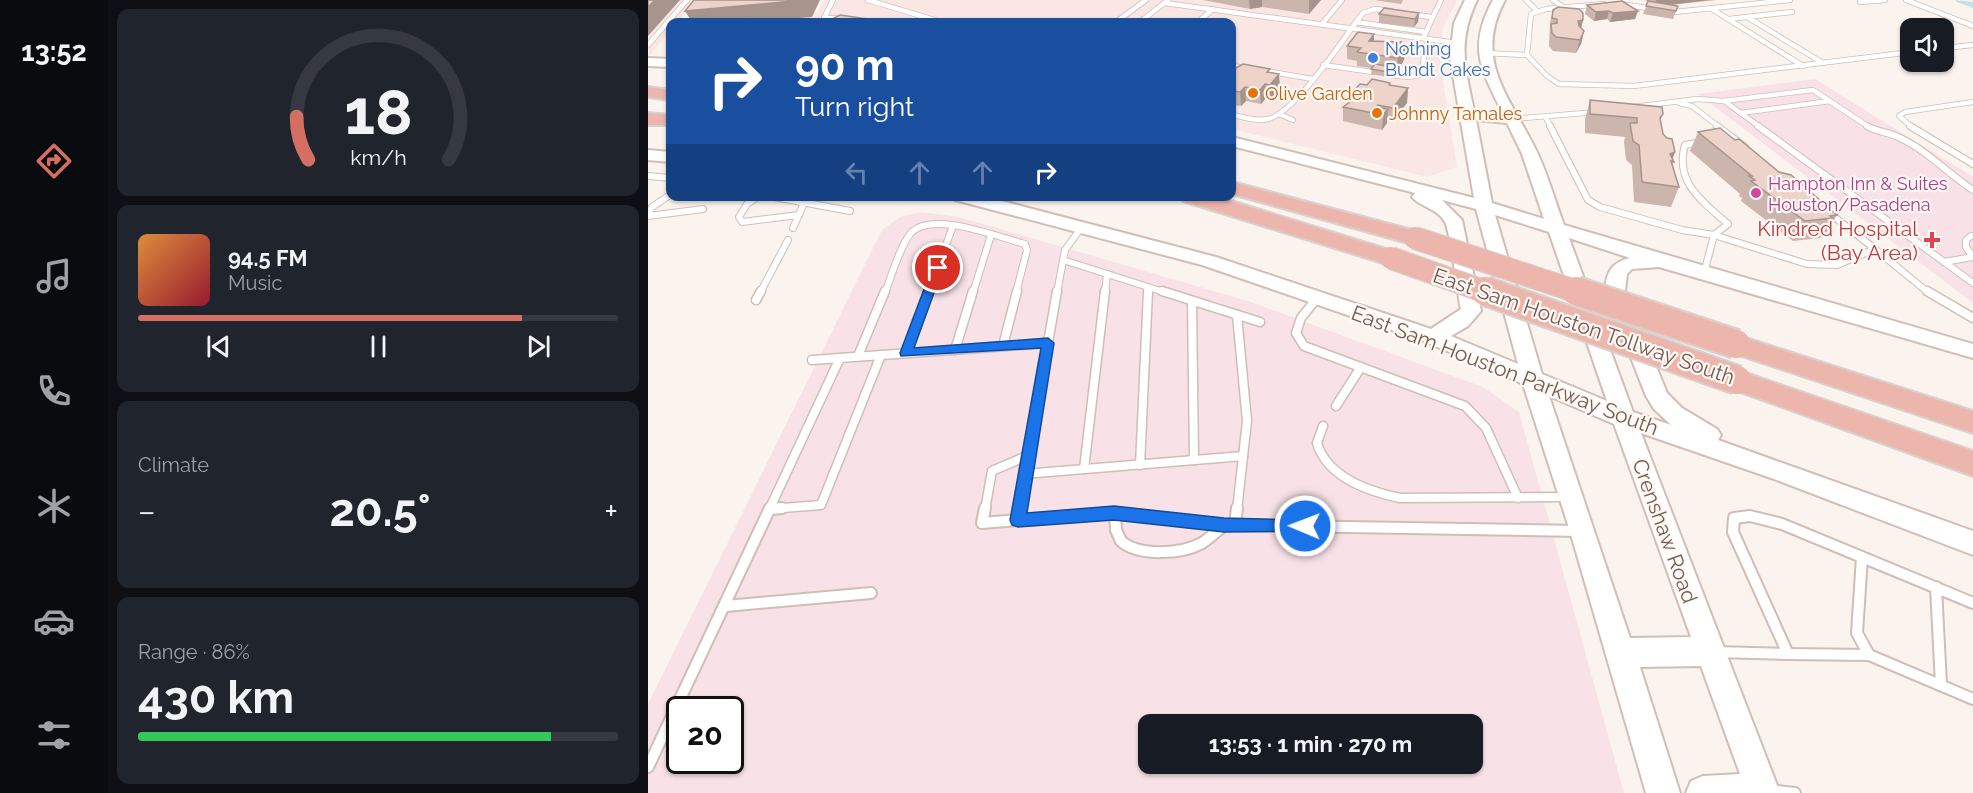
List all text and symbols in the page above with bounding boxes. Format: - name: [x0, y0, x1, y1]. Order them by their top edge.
- map controls: [1900, 18, 1954, 72]
- button: sound: [1900, 18, 1954, 72]
- text: 13:52: [21, 36, 87, 67]
- place label: Nothing Bundt Cakes: [1385, 38, 1491, 80]
- text: 90 m: [795, 41, 895, 90]
- icon: right: [696, 42, 774, 120]
- marker: Nothing Bundt Cakes: [1366, 51, 1380, 65]
- text: 18: [344, 75, 412, 149]
- place label: Olive Garden: [1265, 83, 1373, 104]
- marker: Olive Garden: [1246, 86, 1260, 100]
- text: Turn right: [795, 91, 914, 122]
- place label: Johnny Tamales: [1389, 103, 1523, 124]
- marker: Johnny Tamales: [1370, 106, 1384, 120]
- icon: directions: [33, 140, 75, 182]
- text: km/h: [350, 145, 406, 170]
- icon: left: [840, 156, 873, 189]
- icon: ahead: [903, 156, 936, 189]
- icon: ahead: [966, 156, 999, 189]
- icon: right: [1029, 156, 1062, 189]
- place label: Hampton Inn & Suites Houston/Pasadena: [1768, 173, 1948, 215]
- marker: Hampton Inn & Suites Houston/Pasadena: [1749, 186, 1763, 200]
- place label: Kindred Hospital (Bay Area): [1757, 216, 1918, 265]
- marker: Kindred Hospital (Bay Area): [1923, 231, 1941, 249]
- pin: [912, 242, 963, 293]
- text: 94.5 FM: [228, 245, 308, 271]
- icon: arrive: [921, 251, 954, 284]
- icon: music: [33, 255, 75, 297]
- street label: East Sam Houston Tollway South: [1430, 263, 1738, 389]
- text: Music: [228, 271, 282, 295]
- street label: East Sam Houston Parkway South: [1348, 300, 1662, 440]
- icon: previous: [202, 330, 235, 363]
- icon: pause: [362, 330, 395, 363]
- icon: next: [522, 330, 555, 363]
- icon: phone: [33, 370, 75, 412]
- text: Climate: [138, 453, 209, 477]
- street label: Crenshaw Road: [1627, 455, 1703, 607]
- text: 20.5°: [330, 484, 430, 537]
- icon: climate: [33, 485, 75, 527]
- text: −: [138, 492, 156, 531]
- text: +: [604, 492, 618, 531]
- position arrow: [1273, 494, 1337, 558]
- icon: car: [33, 600, 75, 642]
- text: Range · 86%: [138, 640, 250, 664]
- text: 430 km: [138, 671, 294, 724]
- speed limit sign: 20: [666, 696, 744, 774]
- icon: filters: [33, 714, 75, 756]
- text: 13:53 · 1 min · 270 m: [1209, 731, 1412, 757]

